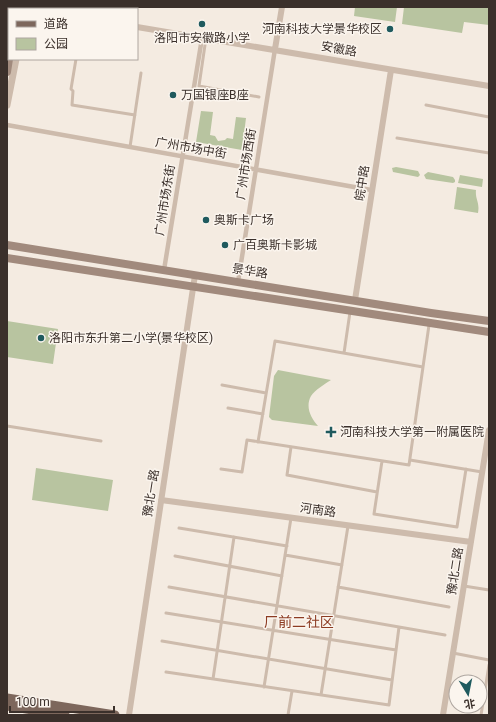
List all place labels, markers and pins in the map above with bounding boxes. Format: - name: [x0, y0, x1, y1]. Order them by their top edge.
- marker: 洛阳市安徽路小学: [197, 19, 207, 29]
- place label: 河南科技大学景华校区: [262, 22, 382, 36]
- marker: 河南科技大学景华校区: [385, 24, 395, 34]
- place label: 洛阳市安徽路小学: [154, 31, 250, 45]
- place label: 万国银座B座: [181, 88, 248, 102]
- marker: 万国银座B座: [168, 90, 178, 100]
- place label: 奥斯卡广场: [214, 213, 274, 227]
- marker: 奥斯卡广场: [201, 215, 211, 225]
- place label: 广百奥斯卡影城: [233, 238, 317, 252]
- marker: 广百奥斯卡影城: [220, 240, 230, 250]
- place label: 洛阳市东升第二小学(景华校区): [49, 331, 213, 345]
- marker: 洛阳市东升第二小学(景华校区): [36, 333, 46, 343]
- place label: 河南科技大学第一附属医院: [340, 425, 484, 439]
- marker: 河南科技大学第一附属医院: [325, 426, 337, 438]

